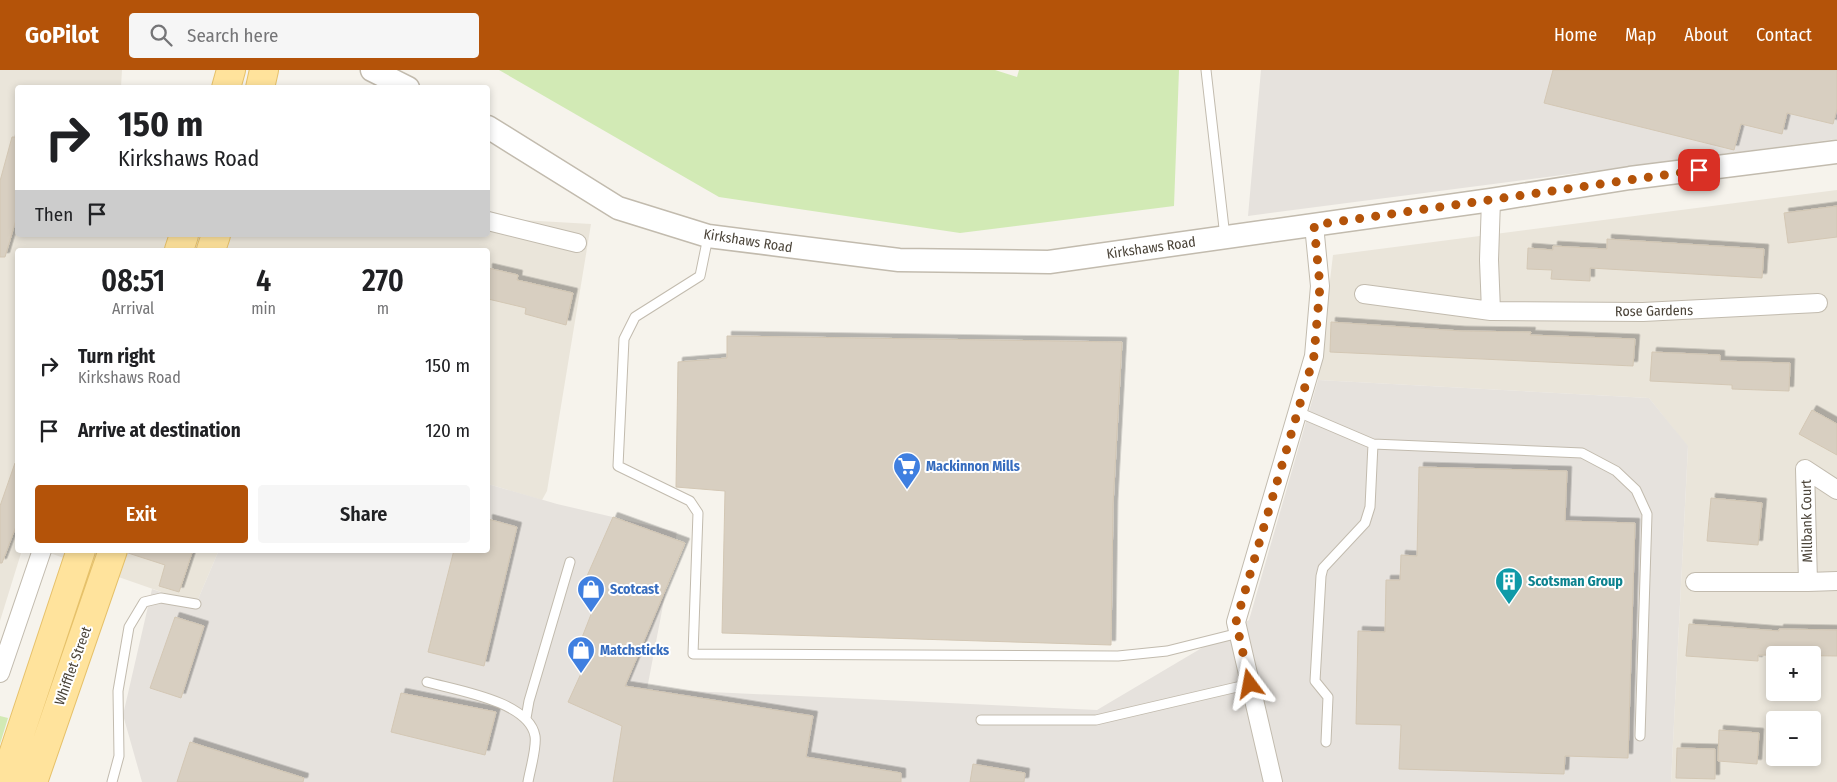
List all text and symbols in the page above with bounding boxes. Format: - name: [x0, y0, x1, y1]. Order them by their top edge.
- search box: [129, 13, 479, 58]
- text: GoPilot: [25, 21, 99, 49]
- icon: search: [147, 21, 175, 49]
- text: Search here: [187, 24, 279, 47]
- text: Home: [1554, 24, 1597, 46]
- text: Map: [1625, 24, 1656, 46]
- text: About: [1684, 24, 1728, 46]
- text: Contact: [1756, 24, 1812, 46]
- text: 150 m: [118, 103, 203, 145]
- icon: right: [35, 105, 100, 170]
- text: Kirkshaws Road: [118, 145, 259, 172]
- pin: [1678, 149, 1720, 191]
- icon: arrive: [1685, 156, 1713, 184]
- icon: arrive: [83, 200, 111, 228]
- text: Then: [35, 203, 73, 226]
- street label: Kirkshaws Road: [702, 226, 794, 256]
- street label: Kirkshaws Road: [1105, 233, 1197, 263]
- text: 08:51: [101, 263, 165, 299]
- text: 4: [256, 263, 271, 299]
- text: 270: [362, 263, 404, 299]
- text: Arrival: [112, 299, 154, 318]
- text: min: [251, 299, 276, 318]
- text: m: [377, 299, 389, 318]
- street label: Rose Gardens: [1615, 302, 1693, 320]
- text: Turn right: [78, 345, 155, 368]
- icon: right: [35, 352, 63, 380]
- text: 150 m: [425, 354, 470, 377]
- text: Kirkshaws Road: [78, 368, 181, 387]
- icon: arrive: [35, 417, 63, 445]
- text: Arrive at destination: [78, 419, 241, 442]
- text: 120 m: [425, 419, 470, 442]
- supermarket icon: Mackinnon Mills: [892, 451, 922, 490]
- place label: Mackinnon Mills: [926, 458, 1020, 475]
- street label: Millbank Court: [1798, 479, 1816, 563]
- button: Exit: [35, 485, 248, 543]
- button: Share: [258, 485, 470, 543]
- building icon: Scotsman Group: [1494, 566, 1524, 605]
- place label: Scotsman Group: [1528, 573, 1623, 590]
- shop icon: Scotcast: [576, 574, 606, 613]
- place label: Scotcast: [610, 581, 660, 598]
- street label: Whifflet Street: [51, 624, 95, 708]
- shop icon: Matchsticks: [566, 635, 596, 674]
- place label: Matchsticks: [600, 642, 669, 659]
- map controls: [1766, 646, 1821, 766]
- button: +: [1766, 646, 1821, 701]
- position arrow: [1223, 657, 1275, 709]
- button: −: [1766, 711, 1821, 766]

